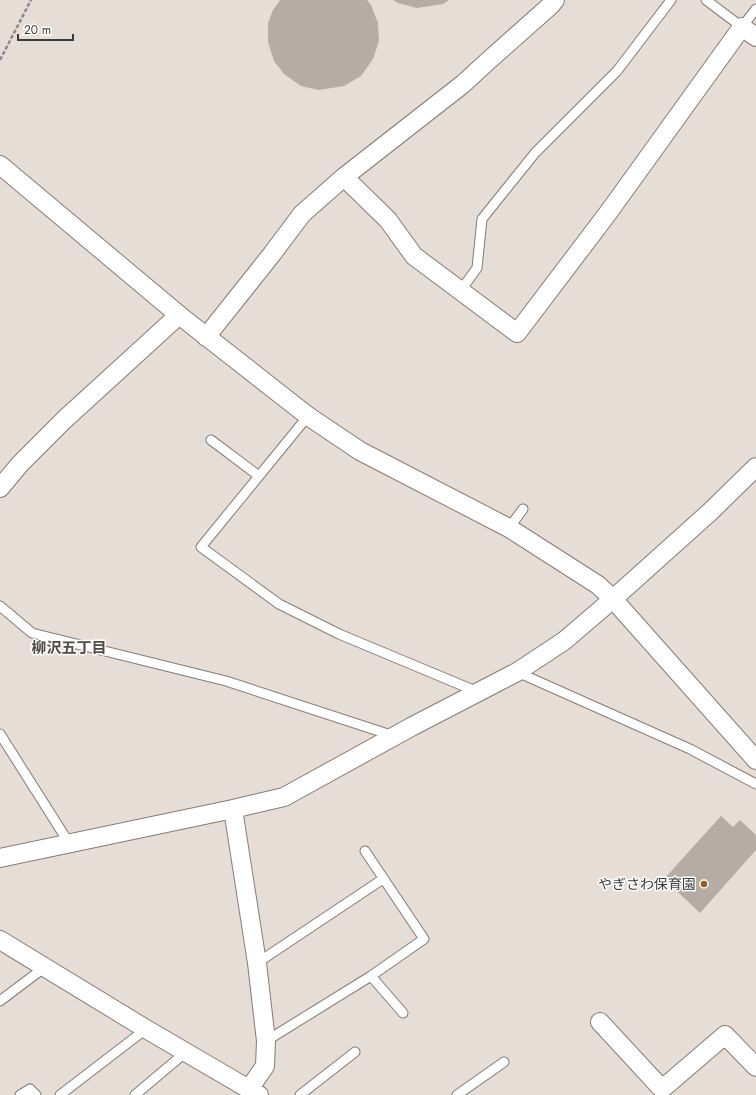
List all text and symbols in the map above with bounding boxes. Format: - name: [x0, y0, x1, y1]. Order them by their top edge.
- scale bar: [18, 16, 73, 42]
- text: 20 m: [24, 21, 51, 39]
- district label: 柳沢五丁目: [31, 637, 107, 659]
- place label: やぎさわ保育園: [598, 874, 696, 894]
- marker: やぎさわ保育園: [699, 879, 709, 889]

